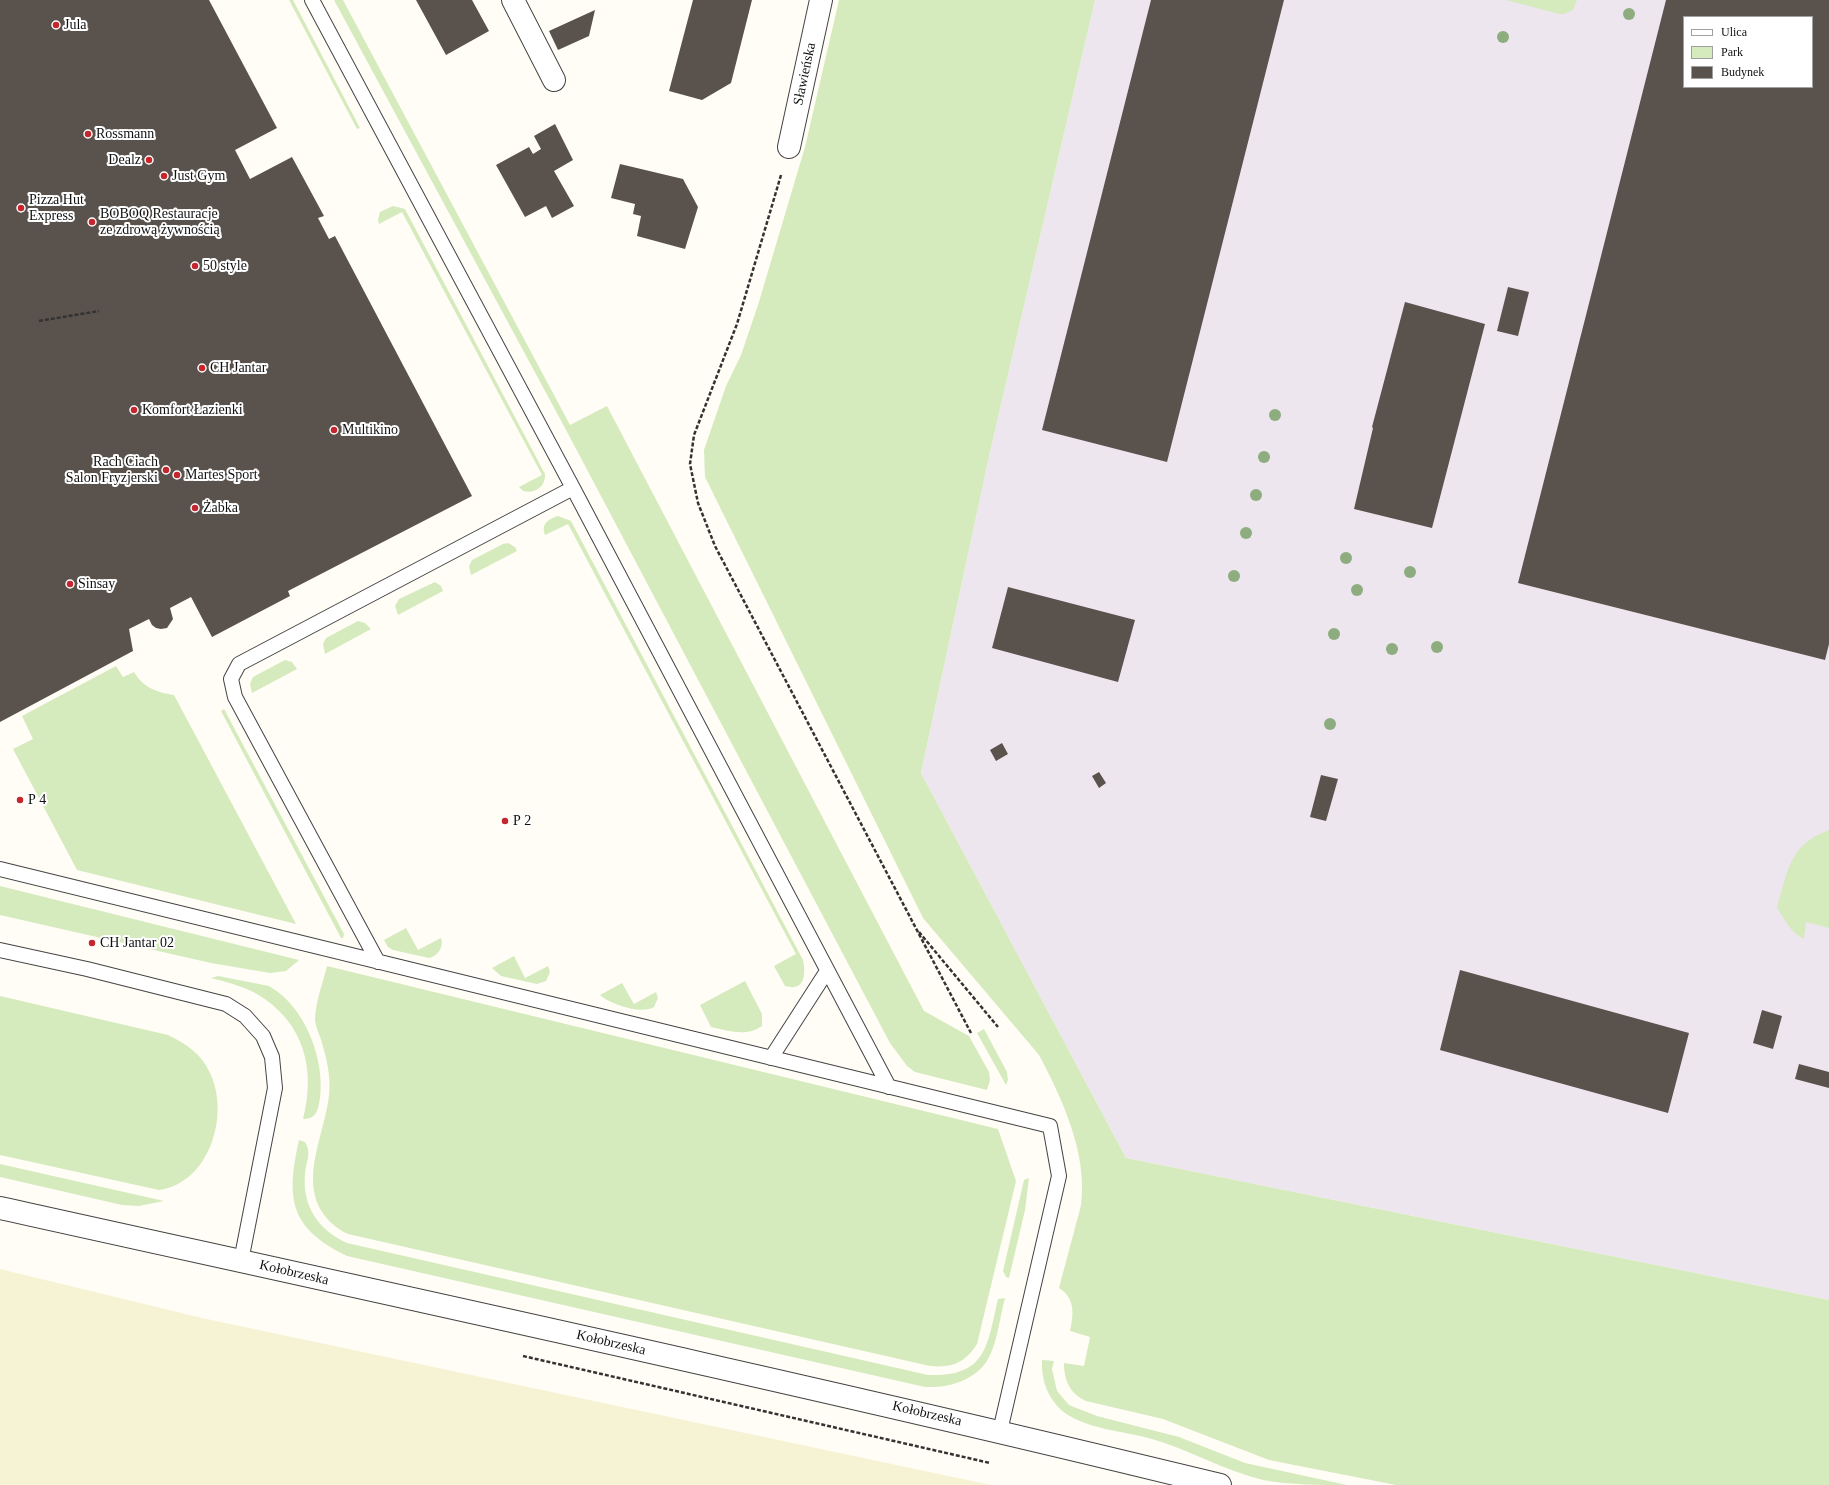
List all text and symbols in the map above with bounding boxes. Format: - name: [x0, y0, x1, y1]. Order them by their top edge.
- legend: [1683, 16, 1813, 88]
- place label: Jula: [64, 17, 87, 33]
- marker: Jula: [51, 20, 61, 30]
- text: Ulica: [1721, 25, 1747, 39]
- street label: Sławieńska: [790, 41, 820, 107]
- text: Park: [1721, 45, 1743, 59]
- text: Budynek: [1721, 65, 1764, 79]
- place label: Rossmann: [96, 126, 154, 142]
- marker: Rossmann: [83, 129, 93, 139]
- place label: Dealz: [108, 152, 141, 168]
- marker: Dealz: [144, 155, 154, 165]
- place label: Just Gym: [172, 168, 225, 184]
- marker: Just Gym: [159, 171, 169, 181]
- place label: Pizza Hut Express: [29, 192, 84, 224]
- marker: Pizza Hut Express: [16, 203, 26, 213]
- place label: BOBOQ Restauracje ze zdrową żywnością: [100, 206, 220, 238]
- marker: BOBOQ Restauracje ze zdrową żywnością: [87, 217, 97, 227]
- place label: 50 style: [203, 258, 247, 274]
- marker: 50 style: [190, 261, 200, 271]
- place label: CH Jantar: [210, 360, 266, 376]
- marker: CH Jantar: [197, 363, 207, 373]
- place label: Komfort Łazienki: [142, 402, 243, 418]
- marker: Komfort Łazienki: [129, 405, 139, 415]
- place label: Multikino: [342, 422, 398, 438]
- marker: Multikino: [329, 425, 339, 435]
- place label: Rach Ciach Salon Fryzjerski: [66, 454, 158, 486]
- marker: Rach Ciach Salon Fryzjerski: [161, 465, 171, 475]
- place label: Martes Sport: [185, 467, 258, 483]
- marker: Martes Sport: [172, 470, 182, 480]
- place label: Żabka: [203, 500, 238, 516]
- marker: Żabka: [190, 503, 200, 513]
- place label: Sinsay: [78, 576, 115, 592]
- marker: Sinsay: [65, 579, 75, 589]
- place label: P 4: [28, 792, 46, 808]
- marker: P 4: [15, 795, 25, 805]
- place label: P 2: [513, 813, 531, 829]
- marker: P 2: [500, 816, 510, 826]
- place label: CH Jantar 02: [100, 935, 174, 951]
- marker: CH Jantar 02: [87, 938, 97, 948]
- street label: Kołobrzeska: [258, 1257, 330, 1289]
- street label: Kołobrzeska: [575, 1327, 647, 1359]
- street label: Kołobrzeska: [891, 1398, 963, 1430]

